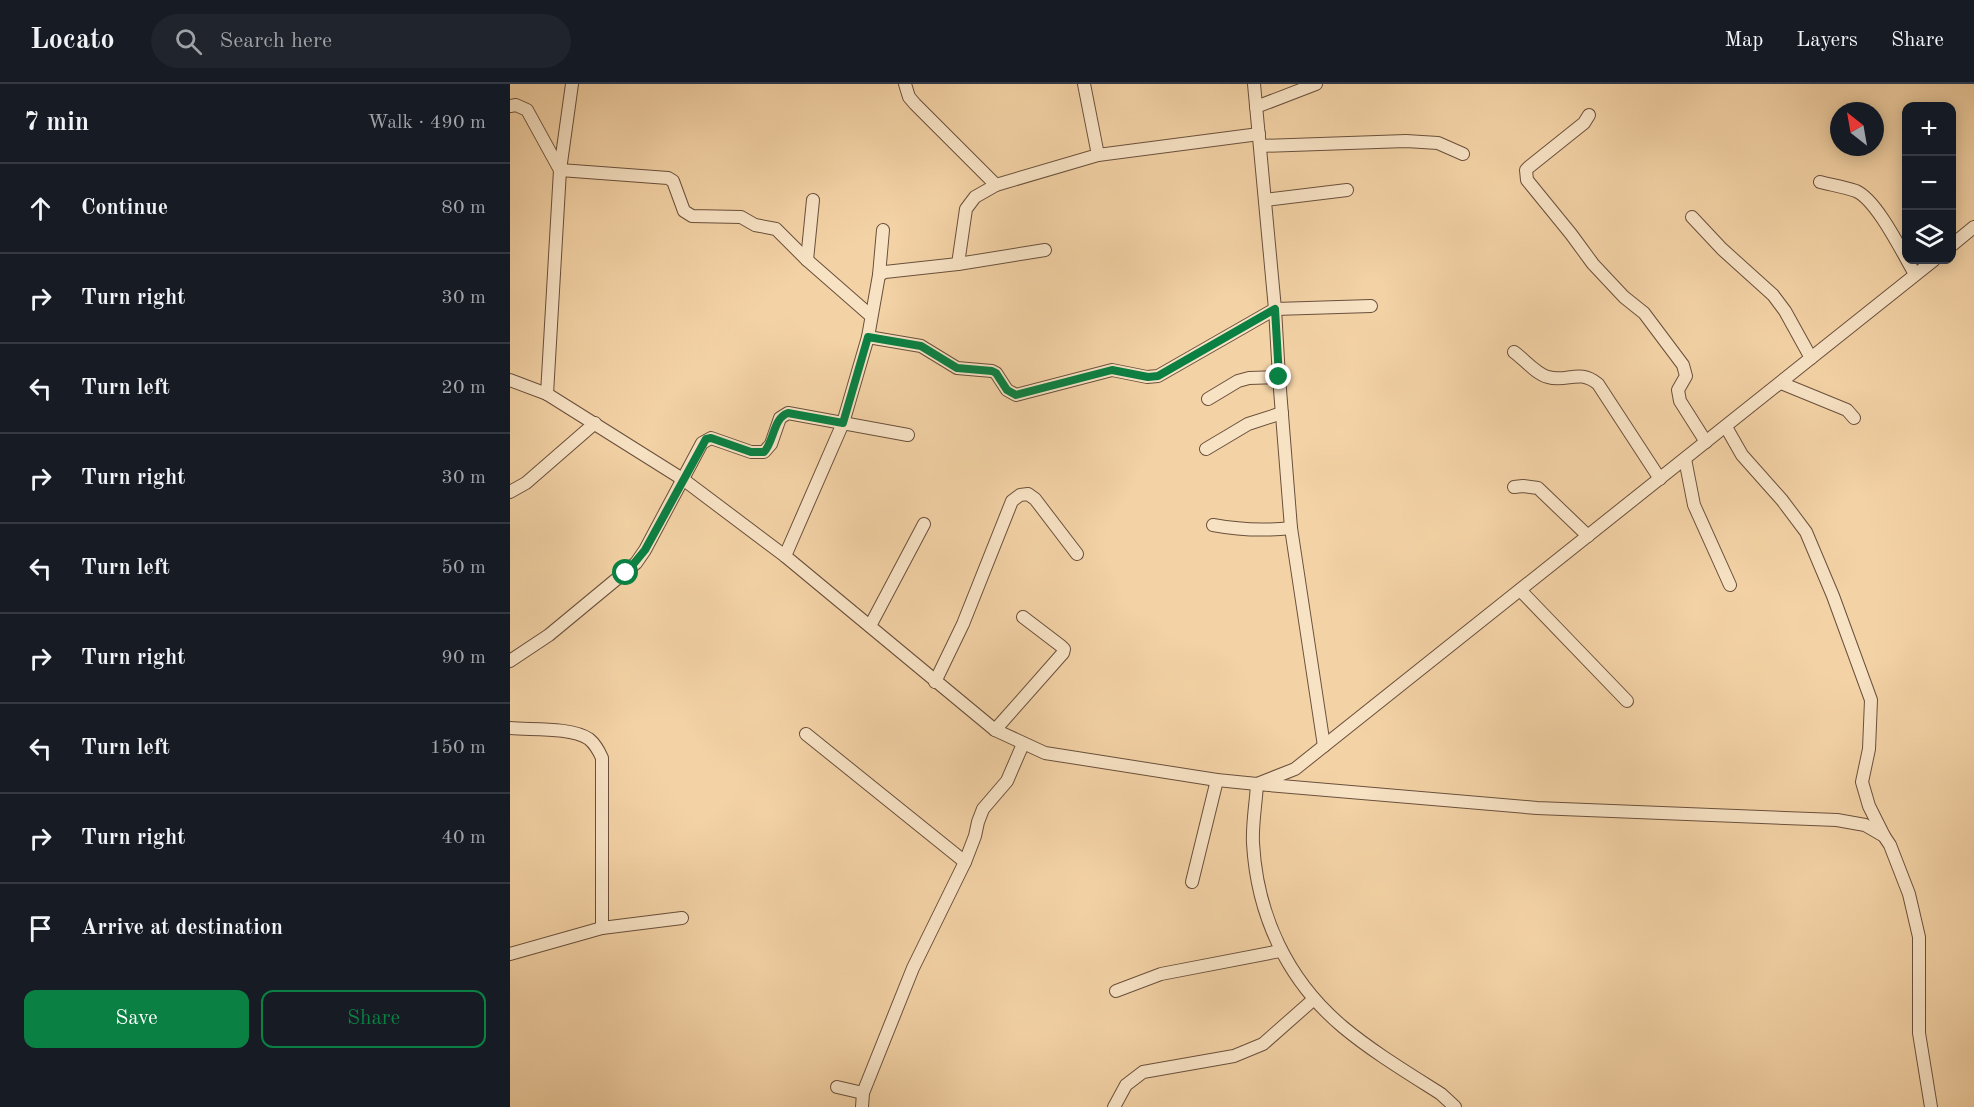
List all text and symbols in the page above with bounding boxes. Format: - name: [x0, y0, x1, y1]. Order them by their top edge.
- search box: [151, 14, 571, 68]
- icon: search: [172, 25, 205, 58]
- text: Locato: [30, 27, 115, 55]
- text: Search here: [220, 30, 332, 52]
- text: Map: [1724, 30, 1763, 51]
- text: Layers: [1796, 30, 1858, 51]
- text: Share: [1891, 30, 1944, 51]
- north arrow: [1830, 102, 1884, 156]
- map controls: [1902, 102, 1956, 264]
- button: +: [1902, 102, 1956, 156]
- text: 7 min: [24, 110, 89, 136]
- text: Walk · 490 m: [367, 113, 486, 133]
- button: −: [1902, 156, 1956, 210]
- icon: ahead: [24, 192, 57, 225]
- text: Continue: [81, 197, 168, 219]
- text: 80 m: [441, 198, 486, 218]
- button: layers: [1902, 210, 1956, 264]
- icon: right: [24, 282, 57, 315]
- text: Turn right: [81, 287, 185, 309]
- text: 30 m: [441, 288, 486, 308]
- route end: [1265, 363, 1291, 389]
- icon: left: [24, 372, 57, 405]
- text: Turn left: [81, 377, 170, 399]
- text: 20 m: [441, 378, 486, 398]
- icon: right: [24, 462, 57, 495]
- text: Turn right: [81, 467, 185, 489]
- text: 30 m: [441, 468, 486, 488]
- icon: left: [24, 552, 57, 585]
- text: Turn left: [81, 557, 170, 579]
- text: 50 m: [441, 558, 486, 578]
- route start: [612, 559, 638, 585]
- icon: right: [24, 642, 57, 675]
- text: Turn right: [81, 647, 185, 669]
- text: 90 m: [441, 648, 486, 668]
- icon: left: [24, 732, 57, 765]
- text: Turn left: [81, 737, 170, 759]
- text: 150 m: [430, 738, 486, 758]
- icon: right: [24, 822, 57, 855]
- text: Turn right: [81, 827, 185, 849]
- text: 40 m: [441, 828, 486, 848]
- icon: arrive: [24, 912, 57, 945]
- text: Arrive at destination: [81, 917, 283, 939]
- button: Save: [24, 990, 249, 1048]
- button: Share: [261, 990, 486, 1048]

